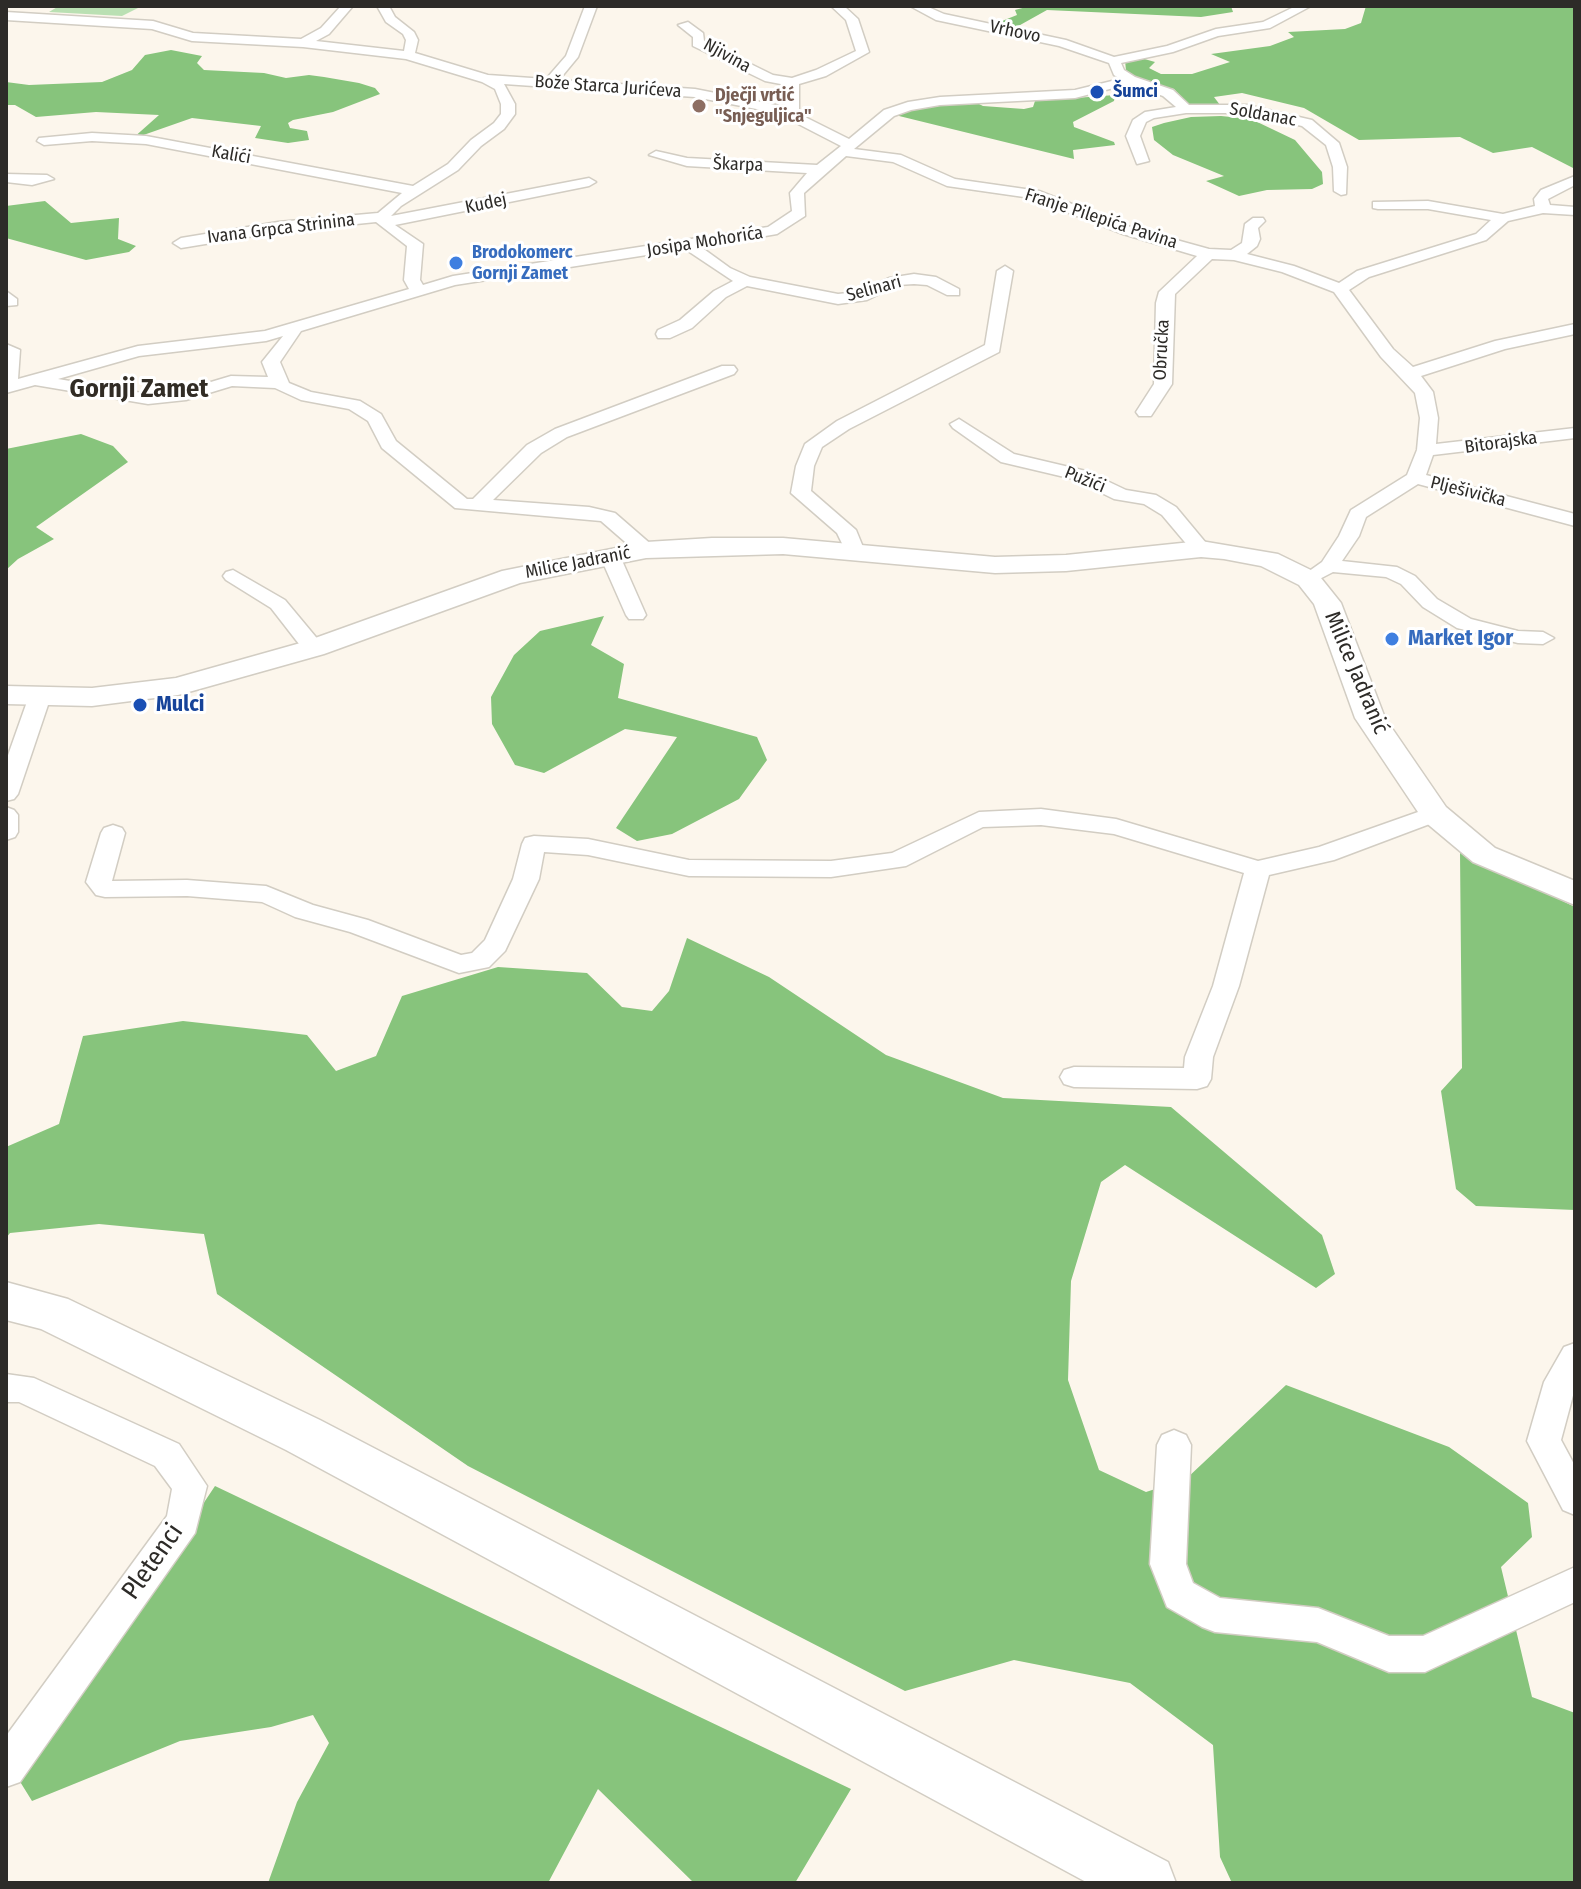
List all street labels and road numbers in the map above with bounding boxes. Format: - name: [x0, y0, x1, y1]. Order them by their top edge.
- street label: Vrhovo: [988, 16, 1042, 48]
- street label: Njivina: [700, 34, 754, 78]
- street label: Bože Starca Jurićeva: [534, 71, 682, 103]
- street label: Soldanac: [1228, 99, 1298, 131]
- street label: Kalići: [210, 141, 252, 169]
- street label: Škarpa: [712, 153, 764, 177]
- street label: Franje Pilepića Pavina: [1022, 184, 1180, 254]
- street label: Kudej: [463, 189, 509, 219]
- street label: Ivana Grpca Strinina: [206, 209, 356, 249]
- street label: Josipa Mohorića: [645, 222, 765, 262]
- street label: Selinari: [844, 271, 904, 307]
- street label: Obručka: [1150, 319, 1174, 381]
- street label: Bitorajska: [1463, 427, 1539, 459]
- street label: Pužići: [1061, 462, 1109, 498]
- street label: Plješivička: [1428, 472, 1508, 512]
- street label: Milice Jadranić: [524, 542, 632, 584]
- street label: Milice Jadranić: [1318, 608, 1394, 738]
- street label: Pletenci: [116, 1518, 190, 1606]

